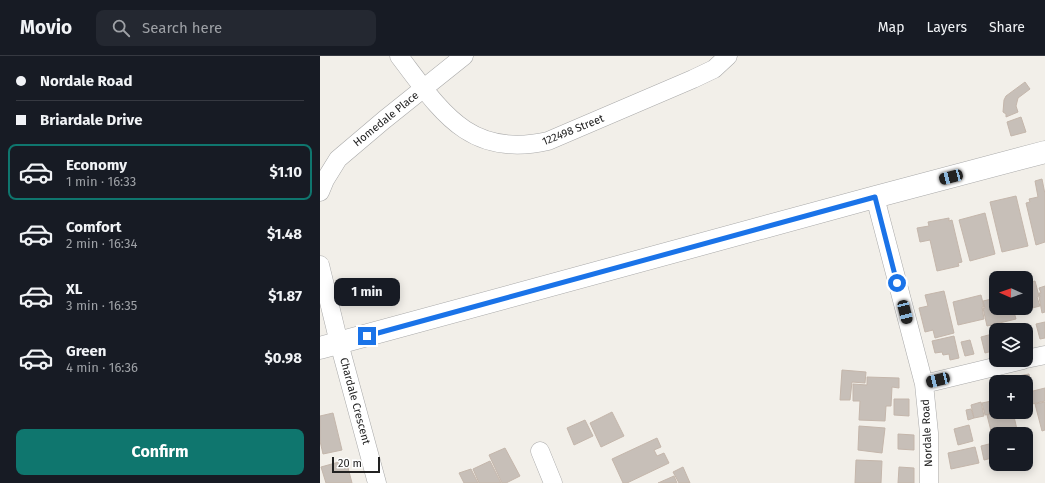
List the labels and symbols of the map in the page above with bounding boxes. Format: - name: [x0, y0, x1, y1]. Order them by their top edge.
- street label: Homedale Place: [351, 89, 421, 149]
- street label: 122498 Street: [540, 112, 606, 148]
- car: [938, 168, 964, 186]
- north arrow: [989, 271, 1033, 315]
- route start: [888, 274, 906, 292]
- callout: 1 min: [334, 278, 400, 306]
- car: [896, 299, 914, 325]
- route end: [358, 327, 376, 345]
- street label: Chardale Crescent: [337, 356, 373, 446]
- car: [925, 371, 951, 389]
- street label: Nordale Road: [919, 399, 935, 467]
- scale bar: [332, 455, 380, 474]

